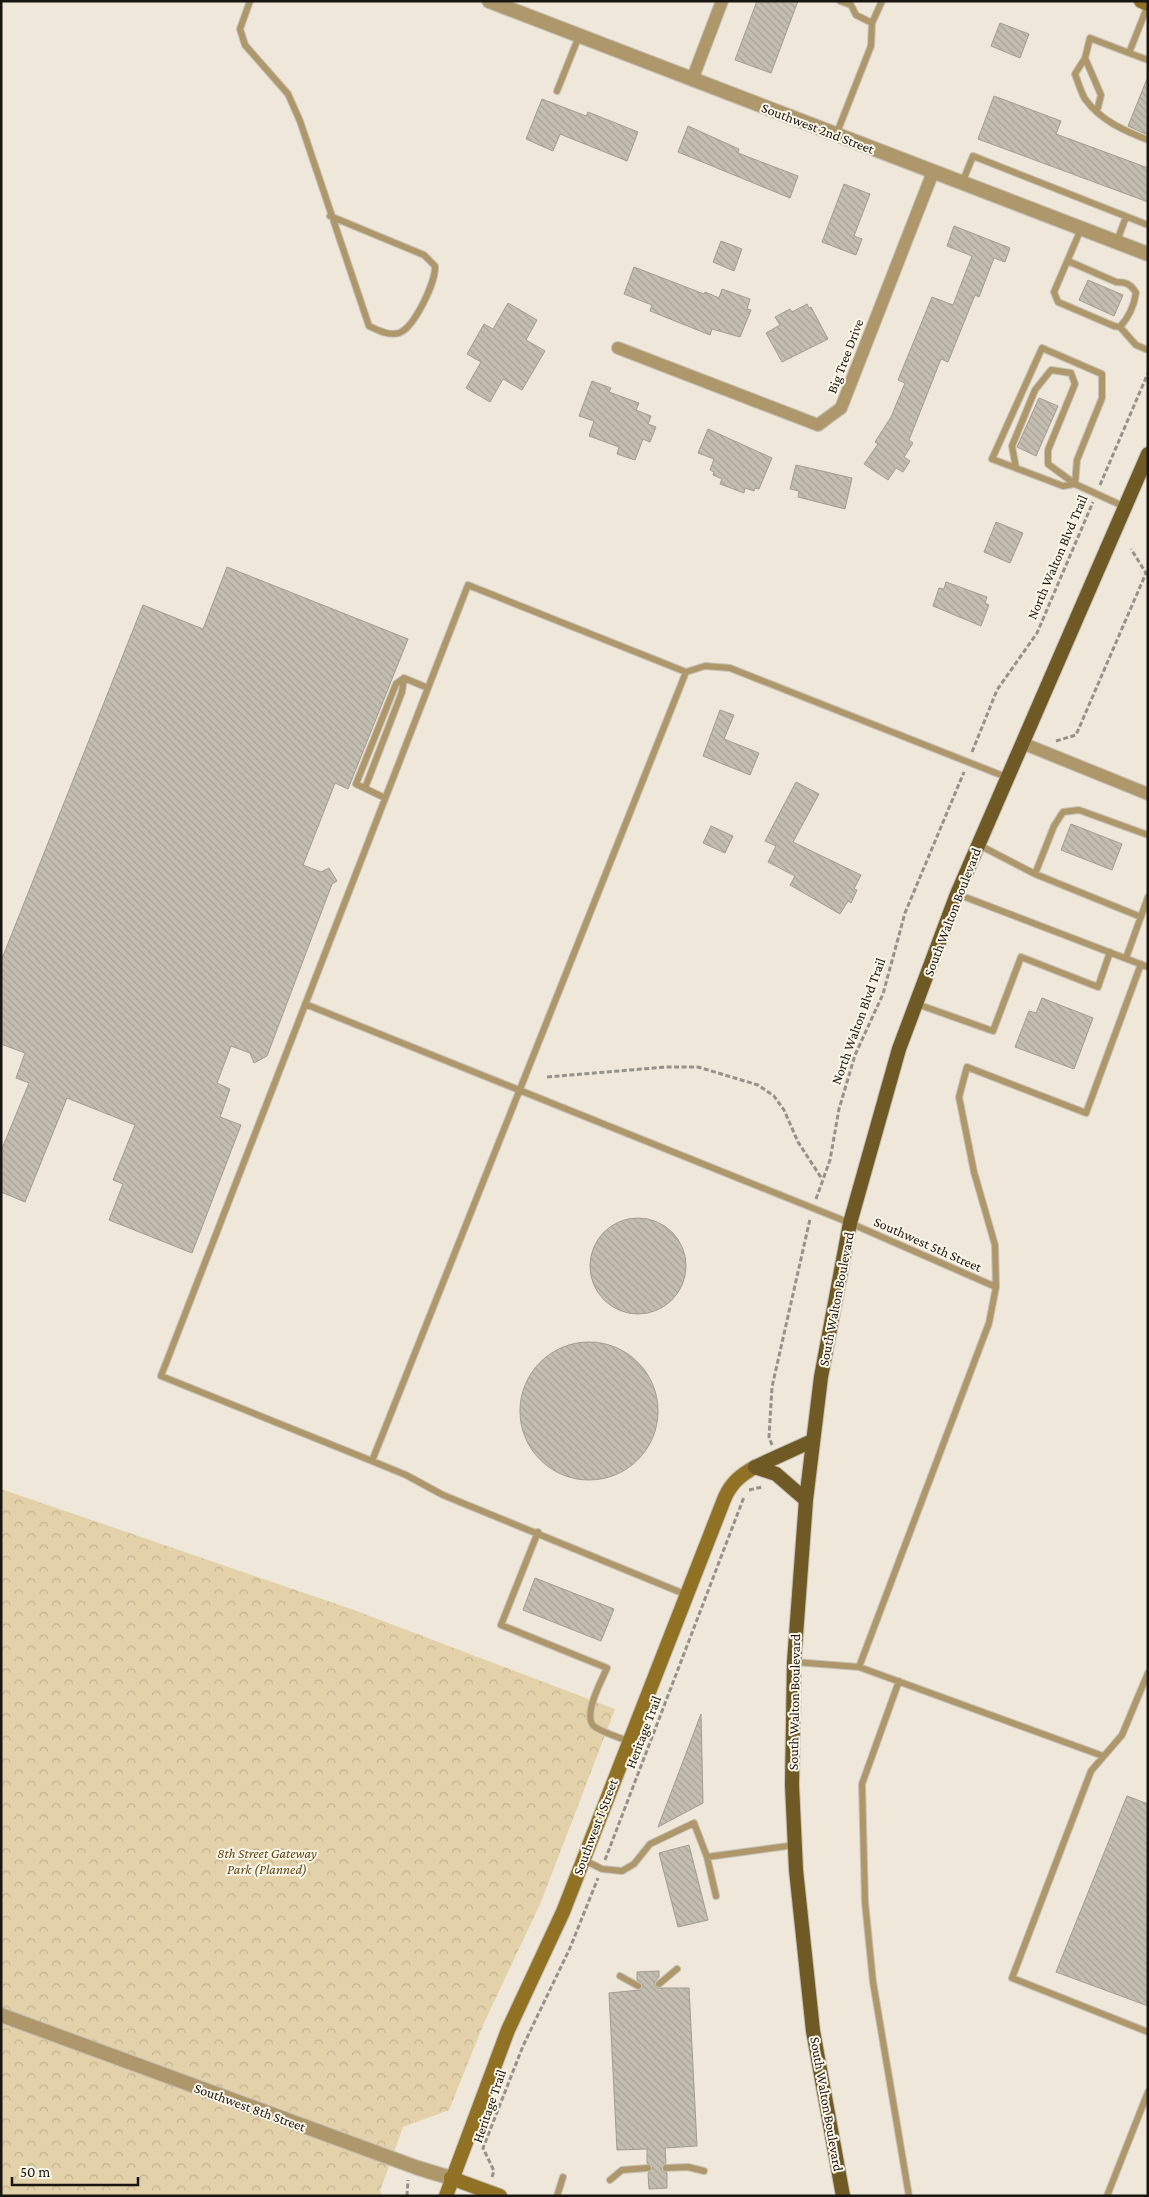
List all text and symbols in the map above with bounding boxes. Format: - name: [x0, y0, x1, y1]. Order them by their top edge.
- street label: Southwest 2nd Street: [760, 99, 877, 157]
- street label: Big Tree Drive: [823, 317, 867, 395]
- street label: North Walton Blvd Trail: [1024, 492, 1091, 622]
- street label: South Walton Boulevard: [920, 845, 984, 979]
- street label: North Walton Blvd Trail: [828, 955, 888, 1087]
- street label: Southwest 5th Street: [872, 1213, 985, 1275]
- street label: South Walton Boulevard: [815, 1230, 857, 1367]
- street label: South Walton Boulevard: [785, 1633, 803, 1770]
- street label: Heritage Trail: [622, 1693, 664, 1771]
- street label: Southwest I Street: [569, 1776, 621, 1877]
- park label: 8th Street Gateway Park (Planned): [217, 1845, 317, 1878]
- street label: South Walton Boulevard: [807, 2035, 847, 2173]
- street label: Heritage Trail: [469, 2067, 509, 2145]
- street label: Southwest 8th Street: [192, 2079, 308, 2135]
- scale bar: [12, 2154, 139, 2186]
- text: 50 m: [20, 2164, 50, 2180]

